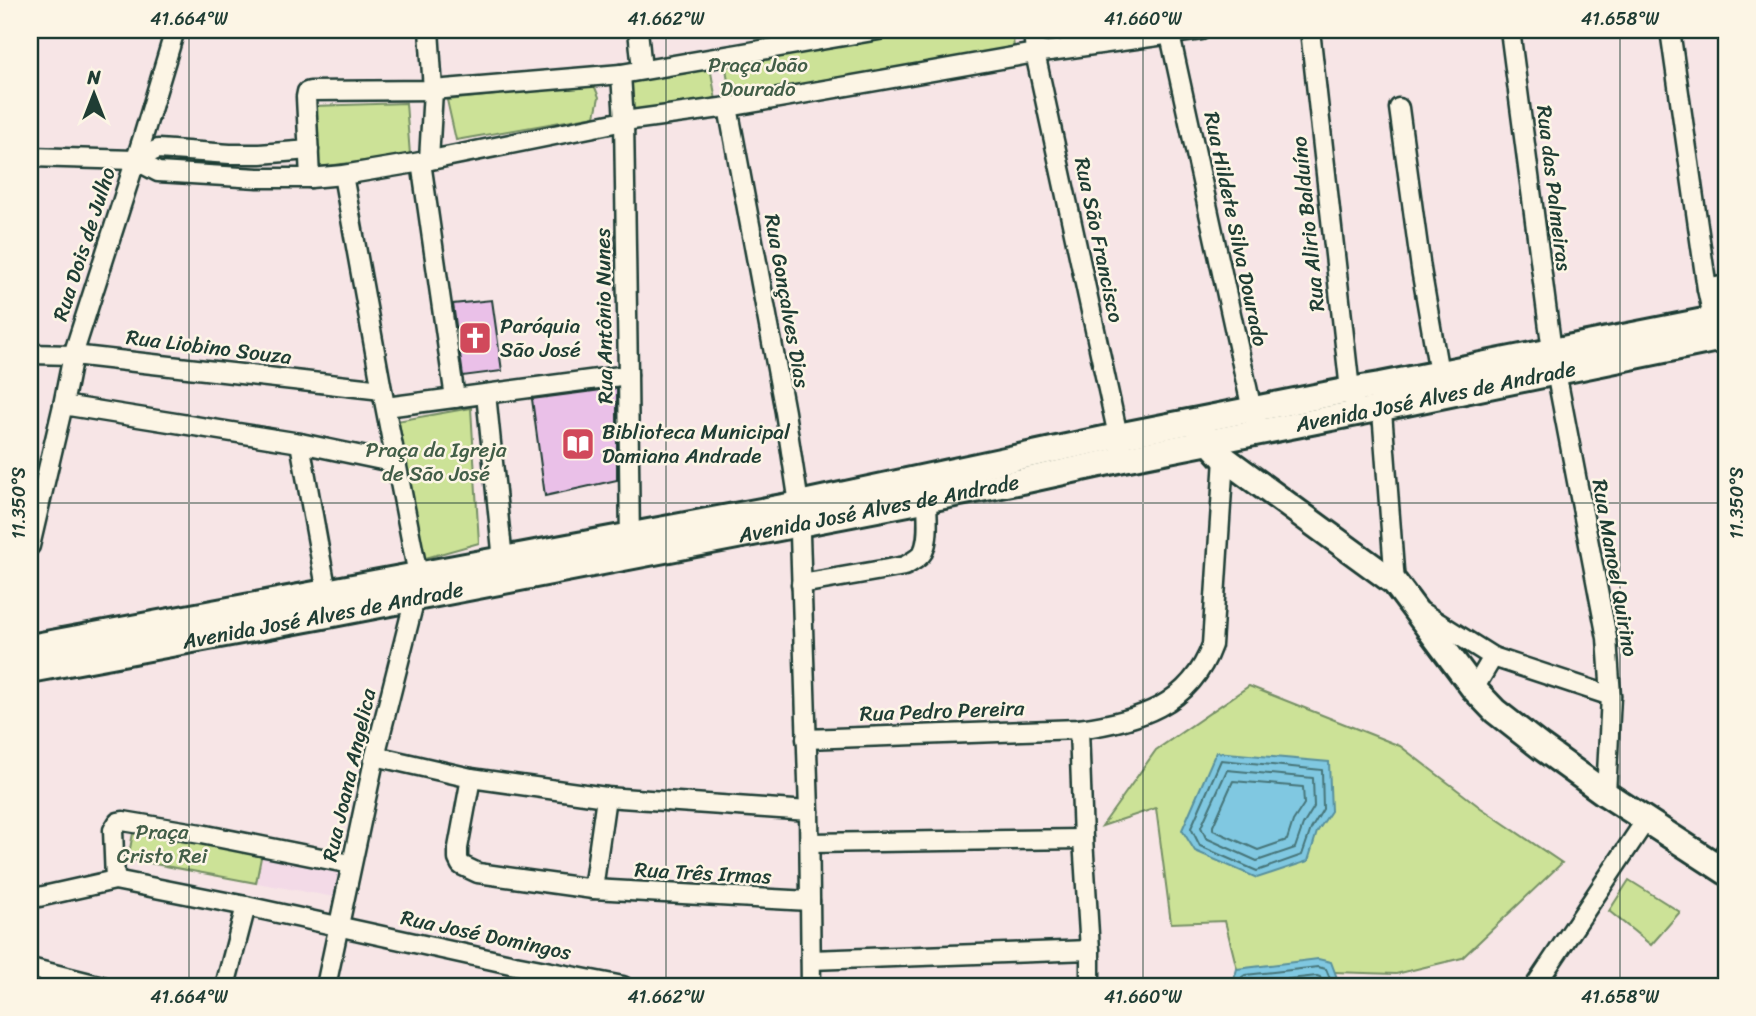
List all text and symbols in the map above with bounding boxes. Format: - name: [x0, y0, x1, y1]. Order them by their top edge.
- text: 41.664°W: [150, 3, 229, 35]
- text: 41.662°W: [628, 3, 706, 35]
- text: 41.660°W: [1104, 3, 1183, 35]
- text: 41.658°W: [1581, 3, 1660, 35]
- park label: Praça João Dourado: [708, 46, 808, 108]
- north arrow: [60, 60, 130, 130]
- text: N: [86, 61, 101, 94]
- street label: Rua das Palmeiras: [1525, 103, 1583, 273]
- street label: Rua Hildete Silva Dourado: [1193, 108, 1280, 350]
- street label: Rua Alirio Balduíno: [1280, 134, 1336, 313]
- street label: Rua São Francisco: [1063, 154, 1135, 326]
- street label: Rua Dois de Julho: [41, 162, 127, 326]
- street label: Rua Gonçalves Dias: [753, 211, 821, 391]
- street label: Rua Antônio Nunes: [583, 227, 625, 404]
- place label: Paróquia São José: [500, 307, 581, 369]
- street label: Rua Liobino Souza: [124, 318, 294, 376]
- church icon: Paróquia São José: [456, 319, 494, 357]
- street label: Avenida José Alves de Andrade: [1291, 350, 1579, 444]
- place label: Biblioteca Municipal Damiana Andrade: [602, 413, 791, 475]
- library icon: Biblioteca Municipal Damiana Andrade: [559, 425, 597, 463]
- park label: Praça da Igreja de São José: [365, 431, 507, 493]
- street label: Avenida José Alves de Andrade: [734, 463, 1023, 555]
- text: 11.350°S: [3, 467, 35, 539]
- text: 11.350°S: [1721, 467, 1753, 539]
- street label: Rua Manoel Quirino: [1581, 476, 1649, 660]
- street label: Avenida José Alves de Andrade: [178, 570, 467, 661]
- street label: Rua Joana Angelica: [311, 684, 387, 865]
- street label: Rua Pedro Pereira: [859, 689, 1025, 733]
- park label: Praça Cristo Rei: [117, 813, 208, 875]
- street label: Rua Três Irmas: [634, 850, 773, 896]
- street label: Rua José Domingos: [397, 898, 575, 972]
- text: 41.664°W: [150, 981, 229, 1013]
- text: 41.662°W: [628, 981, 706, 1013]
- text: 41.660°W: [1104, 981, 1183, 1013]
- text: 41.658°W: [1581, 981, 1660, 1013]

